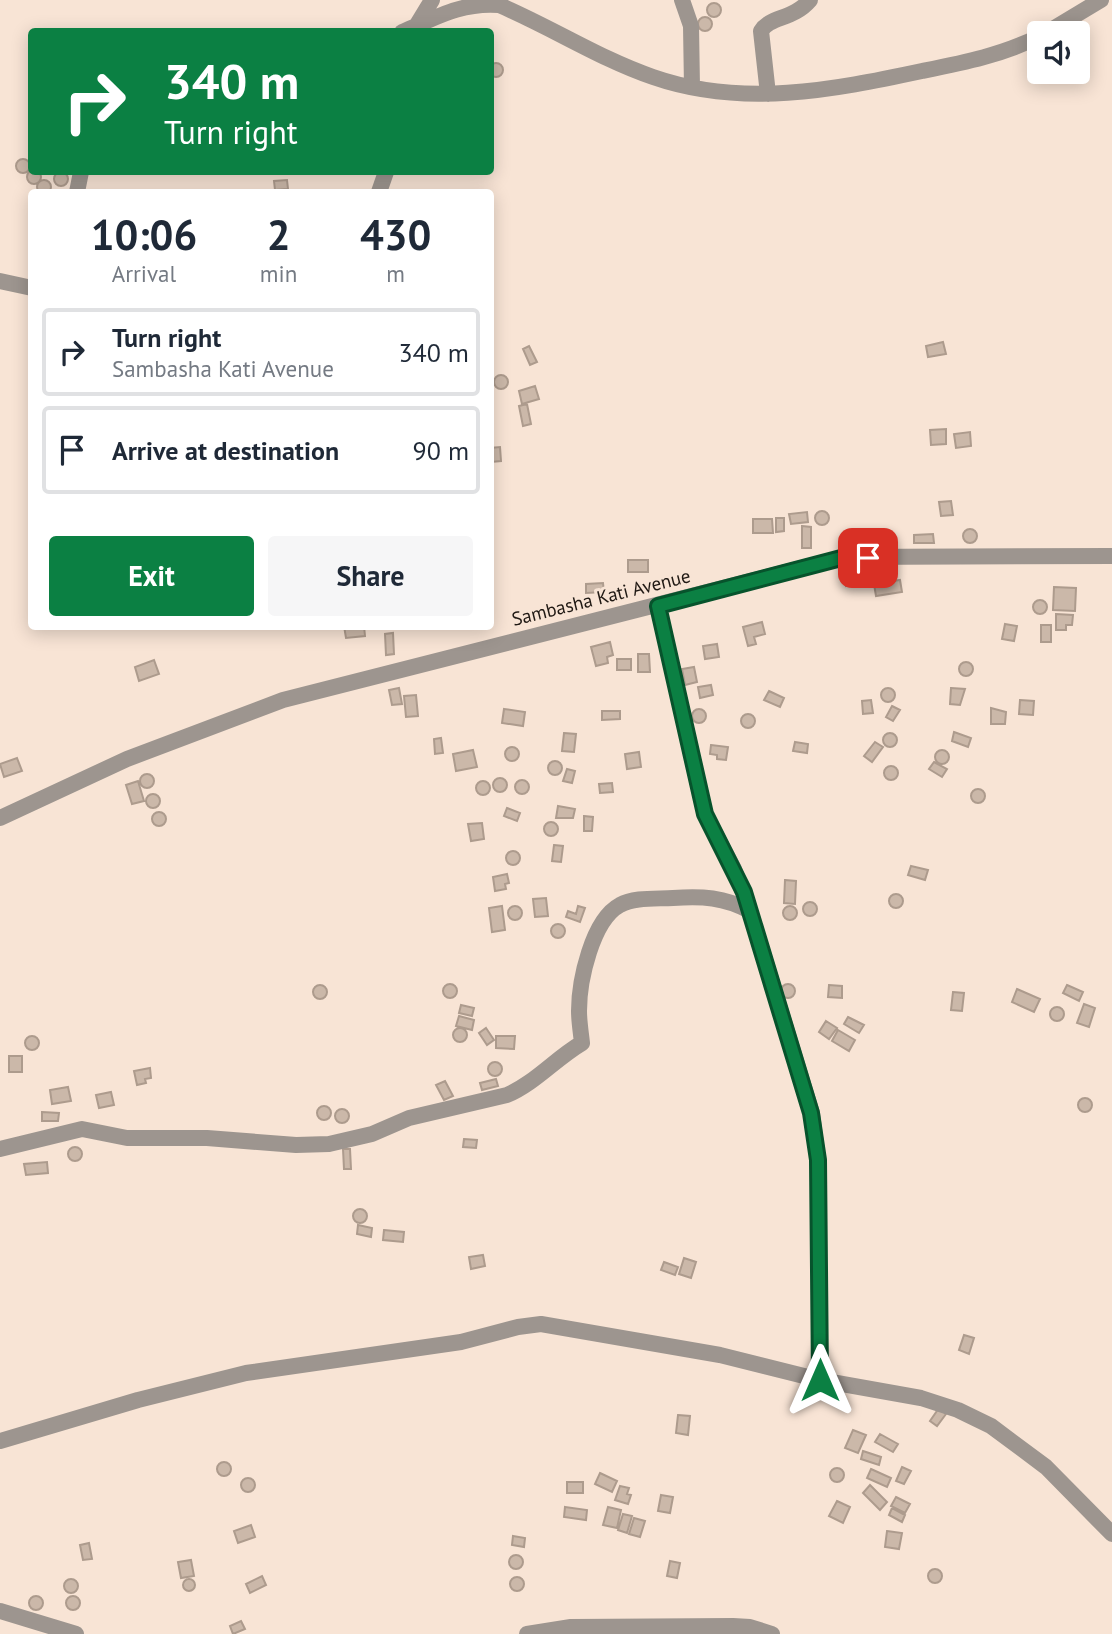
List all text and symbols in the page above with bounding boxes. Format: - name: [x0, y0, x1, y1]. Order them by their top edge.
- map controls: [1027, 21, 1090, 84]
- button: sound: [1027, 21, 1090, 84]
- text: 340 m: [164, 49, 299, 113]
- icon: right: [49, 56, 140, 147]
- text: Turn right: [164, 111, 298, 153]
- text: 10:06: [91, 207, 197, 262]
- text: 2: [267, 207, 290, 262]
- text: 430: [360, 207, 431, 262]
- text: Arrival: [112, 259, 176, 288]
- text: min: [260, 259, 297, 288]
- text: m: [386, 259, 405, 288]
- text: Turn right: [112, 321, 221, 354]
- icon: right: [53, 333, 91, 371]
- text: 340 m: [398, 336, 469, 369]
- text: Sambasha Kati Avenue: [112, 354, 334, 383]
- icon: arrive: [53, 431, 91, 469]
- text: Arrive at destination: [112, 434, 339, 467]
- text: 90 m: [413, 434, 469, 467]
- pin: [838, 528, 898, 588]
- button: Exit: [49, 536, 254, 616]
- button: Share: [268, 536, 473, 616]
- icon: arrive: [849, 539, 887, 577]
- street label: Sambasha Kati Avenue: [509, 563, 693, 631]
- position arrow: [783, 1343, 857, 1417]

